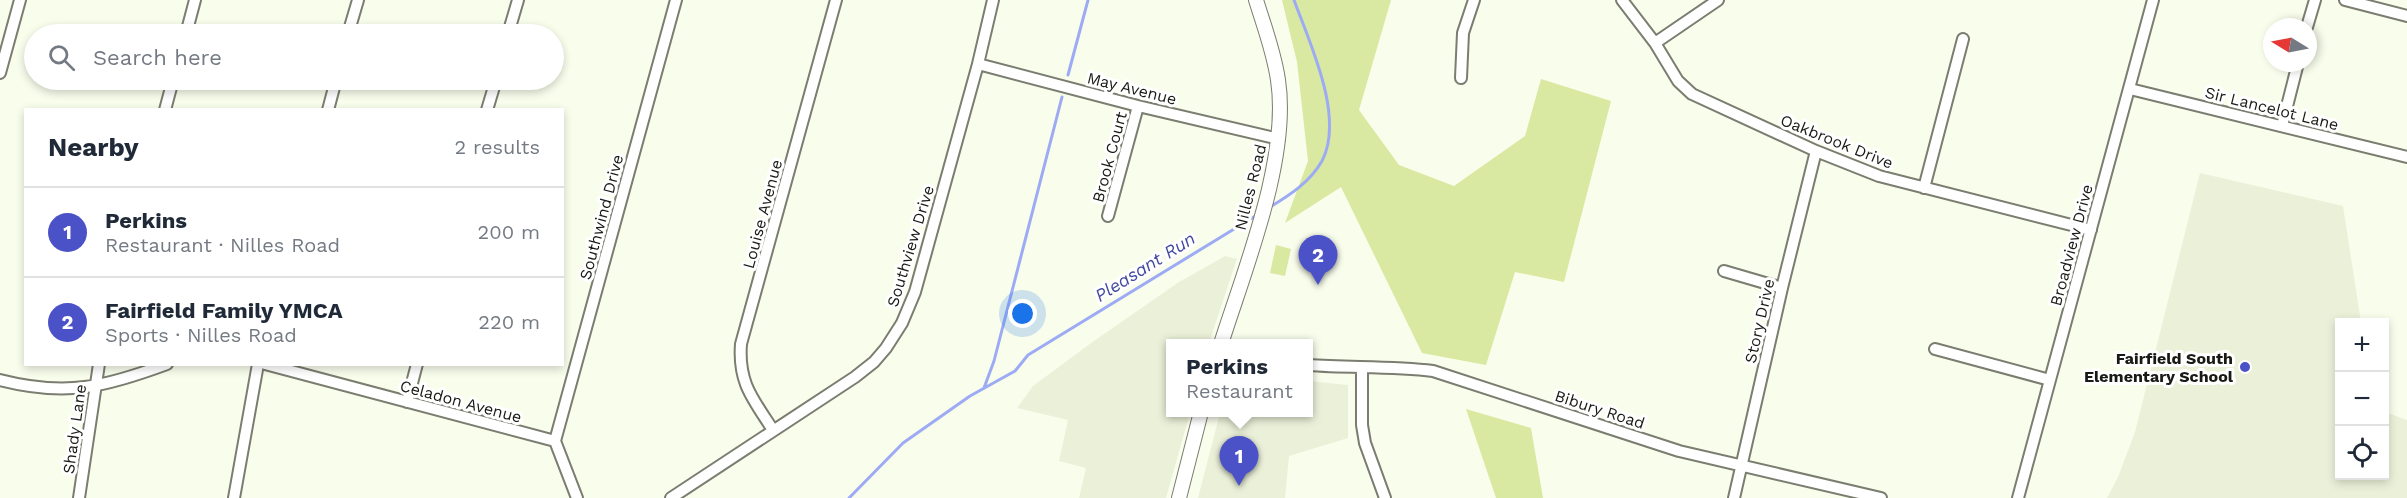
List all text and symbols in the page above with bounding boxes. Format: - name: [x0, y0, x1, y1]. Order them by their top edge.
- north arrow: [2263, 18, 2317, 72]
- search box: [24, 24, 564, 90]
- icon: search: [45, 41, 78, 74]
- text: Search here: [93, 45, 222, 70]
- street label: May Avenue: [1085, 68, 1179, 109]
- street label: Sir Lancelot Lane: [2203, 83, 2341, 134]
- street label: Brook Court: [1088, 109, 1131, 205]
- street label: Oakbrook Drive: [1778, 110, 1896, 173]
- text: Nearby: [48, 132, 139, 162]
- text: 2 results: [455, 135, 540, 159]
- street label: Nilles Road: [1231, 142, 1270, 232]
- street label: Southwind Drive: [576, 152, 627, 282]
- street label: Louise Avenue: [739, 158, 786, 271]
- street label: Broadview Drive: [2046, 182, 2097, 308]
- street label: Southview Drive: [883, 183, 938, 309]
- text: Perkins: [105, 208, 187, 233]
- text: 1: [63, 220, 72, 244]
- text: 200 m: [478, 220, 540, 244]
- water label: Pleasant Run: [1091, 227, 1199, 306]
- text: Restaurant · Nilles Road: [105, 233, 340, 257]
- pin: 2: [1298, 236, 1338, 285]
- street label: Story Drive: [1741, 277, 1778, 365]
- text: Fairfield Family YMCA: [105, 298, 343, 323]
- your location: [1008, 299, 1037, 328]
- text: 2: [62, 310, 73, 334]
- text: 220 m: [478, 310, 540, 334]
- map controls: [2335, 318, 2389, 480]
- button: +: [2335, 318, 2389, 372]
- text: Sports · Nilles Road: [105, 323, 297, 347]
- popup: [1166, 339, 1313, 417]
- place label: Fairfield South Elementary School: [2084, 349, 2234, 386]
- text: Perkins: [1186, 354, 1268, 379]
- marker: Fairfield South Elementary School: [2238, 360, 2252, 374]
- button: −: [2335, 372, 2389, 426]
- street label: Celadon Avenue: [398, 376, 524, 427]
- text: Restaurant: [1186, 379, 1293, 403]
- street label: Shady Lane: [59, 383, 90, 475]
- street label: Bibury Road: [1552, 386, 1647, 433]
- button: locate: [2335, 426, 2389, 480]
- pin: 1: [1220, 436, 1258, 486]

